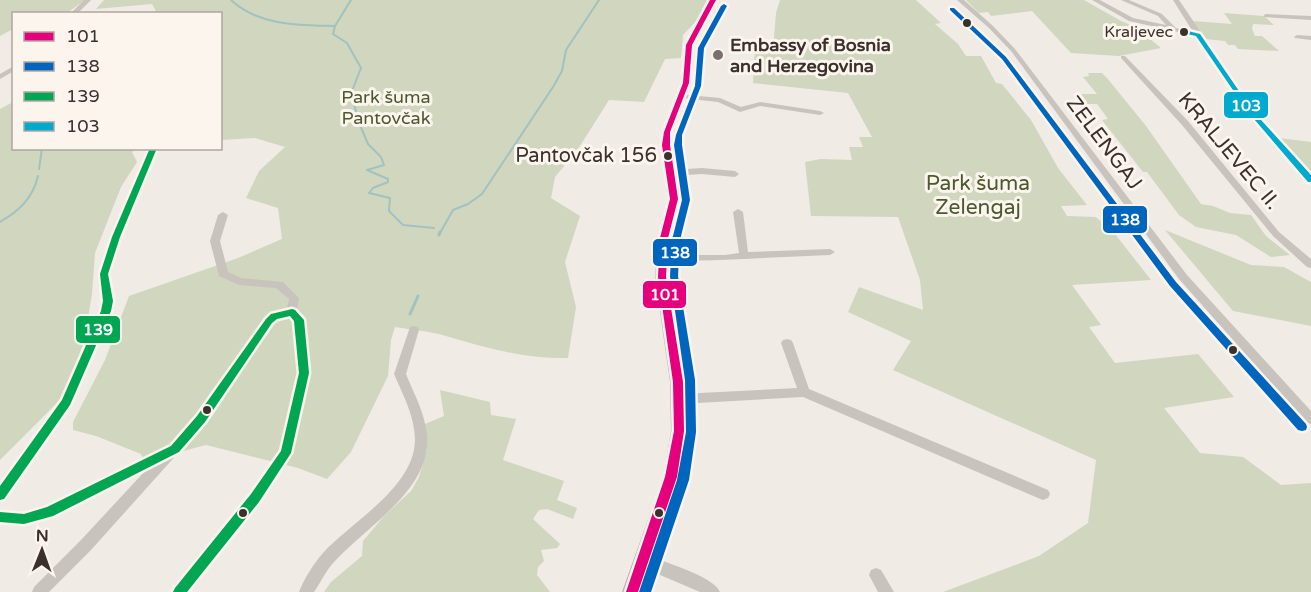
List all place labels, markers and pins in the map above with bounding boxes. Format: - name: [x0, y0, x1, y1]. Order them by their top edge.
- unlabelled marker: [961, 17, 973, 29]
- place label: Kraljevec: [1104, 22, 1173, 42]
- marker: Kraljevec: [1178, 26, 1190, 38]
- place label: Embassy of Bosnia and Herzegovina: [730, 34, 891, 77]
- marker: Embassy of Bosnia and Herzegovina: [711, 48, 725, 62]
- place label: Pantovčak 156: [515, 144, 657, 168]
- marker: Pantovčak 156: [662, 150, 674, 162]
- unlabelled marker: [1227, 344, 1239, 356]
- unlabelled marker: [201, 404, 213, 416]
- unlabelled marker: [237, 507, 249, 519]
- unlabelled marker: [653, 507, 665, 519]

